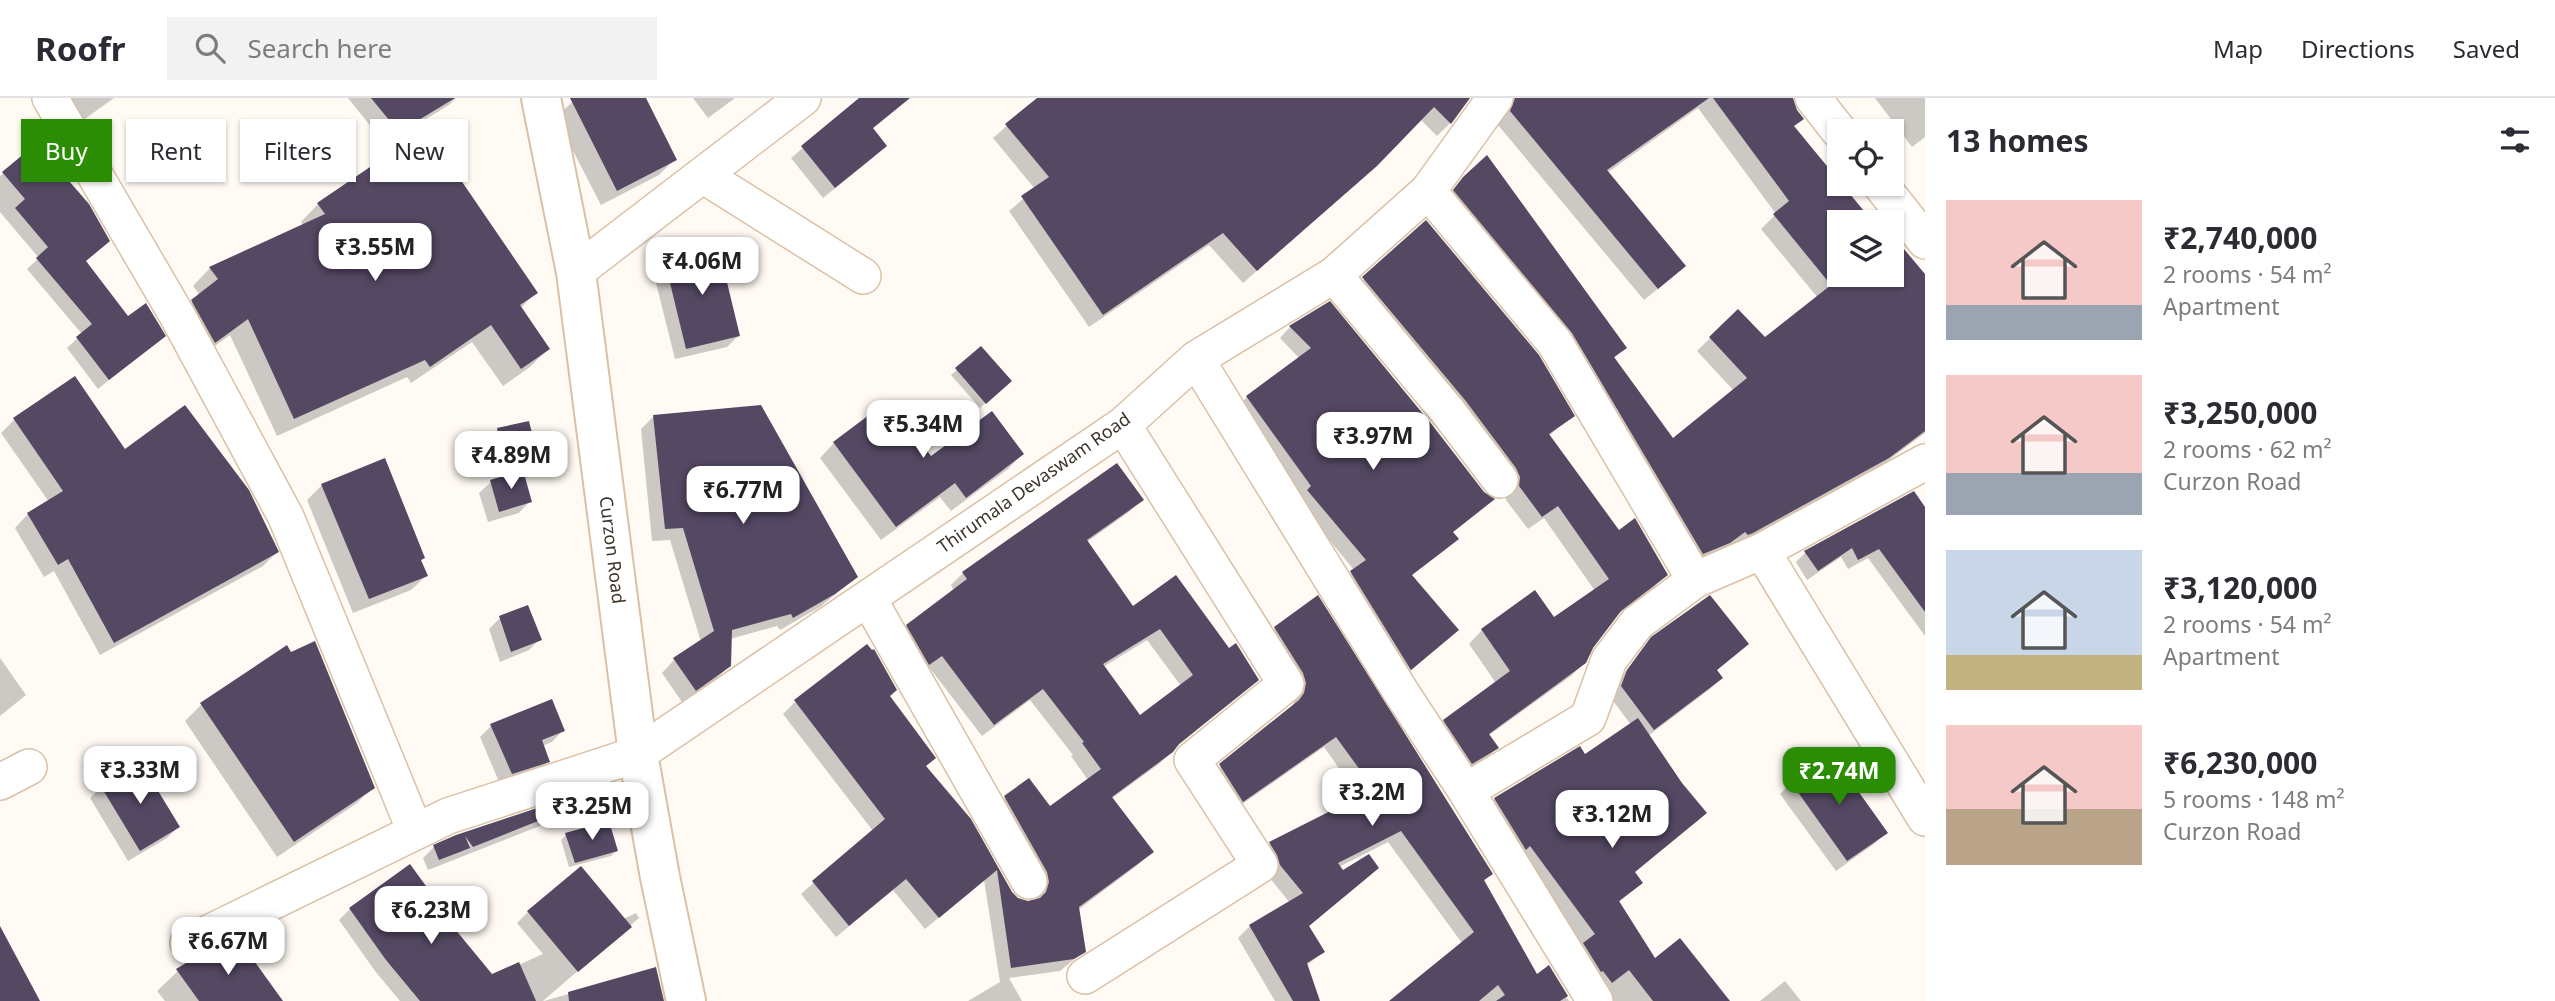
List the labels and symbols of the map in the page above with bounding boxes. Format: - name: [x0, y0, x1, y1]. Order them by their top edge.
- pin: ₹3.55M: [318, 223, 432, 283]
- pin: ₹4.06M: [645, 238, 759, 297]
- pin: ₹5.34M: [866, 400, 980, 460]
- street label: Thirumala Devaswam Road: [932, 406, 1135, 558]
- pin: ₹3.97M: [1316, 412, 1430, 472]
- pin: ₹4.89M: [454, 432, 568, 491]
- pin: ₹6.77M: [686, 466, 800, 526]
- street label: Curzon Road: [594, 495, 632, 605]
- pin: ₹3.33M: [83, 746, 197, 806]
- pin: ₹2.74M: [1782, 748, 1896, 807]
- pin: ₹3.2M: [1323, 768, 1421, 828]
- pin: ₹3.25M: [535, 782, 649, 842]
- pin: ₹3.12M: [1555, 790, 1669, 850]
- pin: ₹6.23M: [374, 886, 488, 946]
- pin: ₹6.67M: [171, 918, 285, 977]

